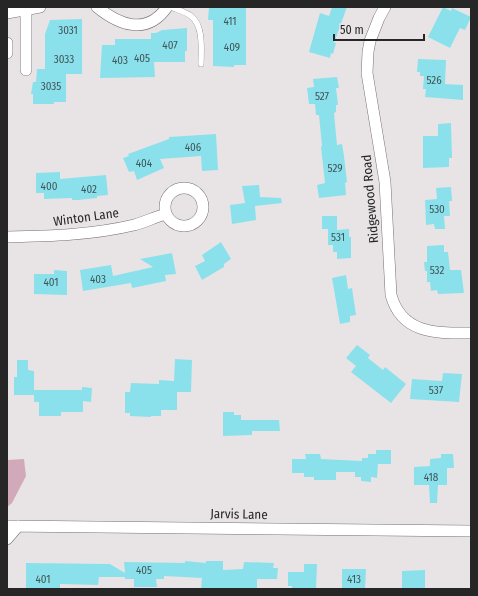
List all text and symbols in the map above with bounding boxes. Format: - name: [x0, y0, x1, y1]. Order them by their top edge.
- house number: 411: [223, 15, 237, 28]
- scale bar: [334, 16, 424, 42]
- text: 50 m: [340, 23, 364, 37]
- house number: 3031: [58, 24, 78, 37]
- house number: 407: [162, 39, 178, 52]
- house number: 409: [224, 41, 240, 54]
- house number: 405: [134, 52, 150, 65]
- house number: 3033: [54, 53, 74, 66]
- house number: 403: [112, 54, 128, 67]
- house number: 526: [426, 74, 442, 87]
- house number: 3035: [41, 80, 61, 93]
- house number: 527: [315, 90, 330, 103]
- house number: 406: [185, 141, 202, 154]
- street label: Ridgewood Road: [359, 154, 381, 244]
- house number: 404: [136, 157, 153, 170]
- house number: 529: [327, 162, 343, 175]
- house number: 400: [41, 180, 58, 193]
- house number: 402: [81, 183, 97, 196]
- house number: 530: [429, 203, 445, 216]
- street label: Winton Lane: [52, 205, 120, 229]
- house number: 531: [331, 231, 345, 244]
- house number: 532: [430, 264, 444, 277]
- house number: 403: [90, 273, 106, 286]
- house number: 401: [43, 276, 59, 289]
- house number: 537: [429, 384, 444, 397]
- house number: 418: [424, 471, 439, 484]
- street label: Jarvis Lane: [210, 506, 268, 522]
- house number: 405: [136, 564, 152, 577]
- house number: 401: [35, 573, 51, 586]
- house number: 413: [347, 573, 361, 586]

